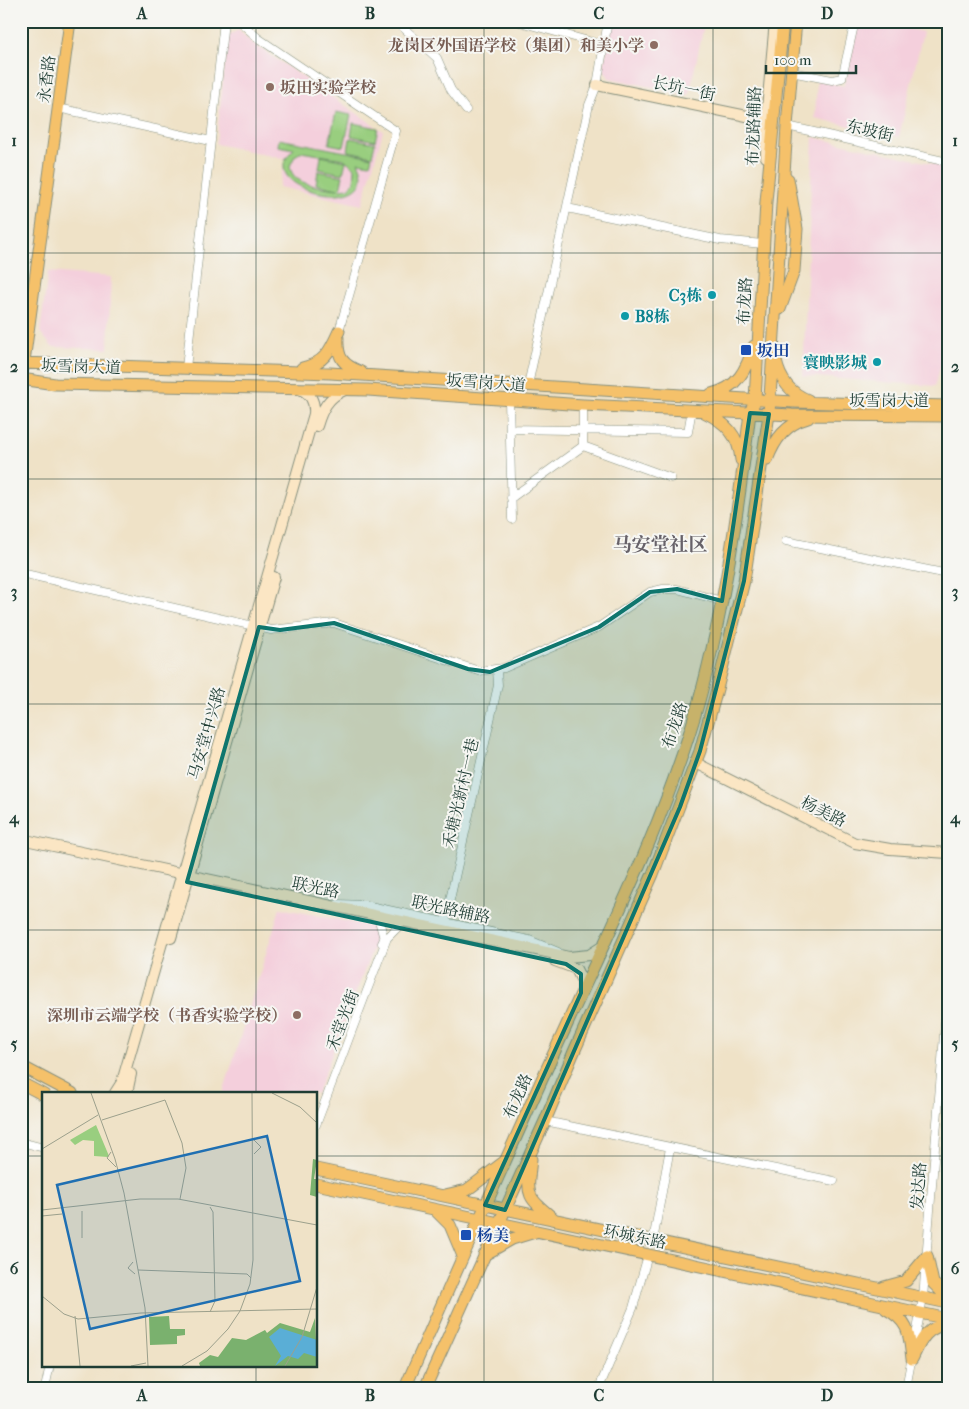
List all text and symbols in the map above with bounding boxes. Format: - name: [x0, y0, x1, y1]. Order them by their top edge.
- text: A: [136, 4, 148, 23]
- text: B: [365, 4, 375, 23]
- text: C: [594, 4, 605, 23]
- text: D: [821, 4, 833, 23]
- place label: 龙岗区外国语学校（集团）和美小学: [388, 36, 644, 55]
- marker: 龙岗区外国语学校（集团）和美小学: [648, 39, 660, 51]
- scale bar: [766, 42, 856, 74]
- text: 100 m: [774, 51, 812, 69]
- street label: 永香路: [34, 54, 59, 104]
- street label: 长坑一街: [651, 73, 717, 104]
- place label: 坂田实验学校: [280, 78, 376, 97]
- marker: 坂田实验学校: [264, 81, 276, 93]
- street label: 布龙路辅路: [743, 86, 764, 166]
- street label: 东坡街: [844, 116, 895, 145]
- text: 1: [11, 131, 17, 150]
- text: 1: [952, 131, 958, 150]
- street label: 布龙路: [734, 277, 755, 325]
- place label: C3栋: [669, 286, 702, 306]
- marker: C3栋: [706, 289, 718, 301]
- place label: B8栋: [635, 307, 669, 326]
- marker: B8栋: [619, 310, 631, 322]
- place label: 坂田: [757, 341, 789, 360]
- marker: 坂田: [739, 343, 753, 357]
- place label: 寰映影城: [803, 353, 867, 372]
- street label: 坂雪岗大道: [41, 356, 121, 377]
- marker: 寰映影城: [871, 356, 883, 368]
- text: 2: [10, 357, 18, 376]
- text: 2: [951, 357, 959, 376]
- street label: 坂雪岗大道: [445, 370, 527, 395]
- street label: 坂雪岗大道: [849, 391, 929, 410]
- district label: 马安堂社区: [612, 534, 708, 556]
- text: 3: [11, 582, 17, 602]
- text: 3: [952, 582, 958, 602]
- street label: 马安堂中兴路: [184, 684, 229, 782]
- street label: 布龙路: [658, 699, 691, 751]
- street label: 禾塘光新村一巷: [439, 736, 482, 850]
- street label: 杨美路: [798, 792, 850, 831]
- text: 4: [8, 808, 20, 828]
- text: 4: [949, 808, 961, 828]
- street label: 联光路: [290, 873, 341, 902]
- street label: 联光路辅路: [410, 892, 492, 927]
- street label: 禾堂光街: [322, 987, 363, 1053]
- place label: 深圳市云端学校（书香实验学校）: [47, 1006, 287, 1025]
- marker: 深圳市云端学校（书香实验学校）: [291, 1009, 303, 1021]
- text: 5: [11, 1034, 18, 1053]
- text: 5: [952, 1034, 959, 1053]
- street label: 布龙路: [499, 1070, 536, 1122]
- inset map: [42, 1092, 318, 1366]
- street label: 发达路: [907, 1161, 930, 1211]
- street label: 环城东路: [602, 1221, 668, 1252]
- place label: 杨美: [477, 1226, 509, 1245]
- marker: 杨美: [459, 1228, 473, 1242]
- text: 6: [10, 1259, 19, 1278]
- text: 6: [951, 1259, 960, 1278]
- text: A: [136, 1386, 148, 1405]
- text: B: [365, 1386, 375, 1405]
- text: C: [594, 1386, 605, 1405]
- text: D: [821, 1386, 833, 1405]

